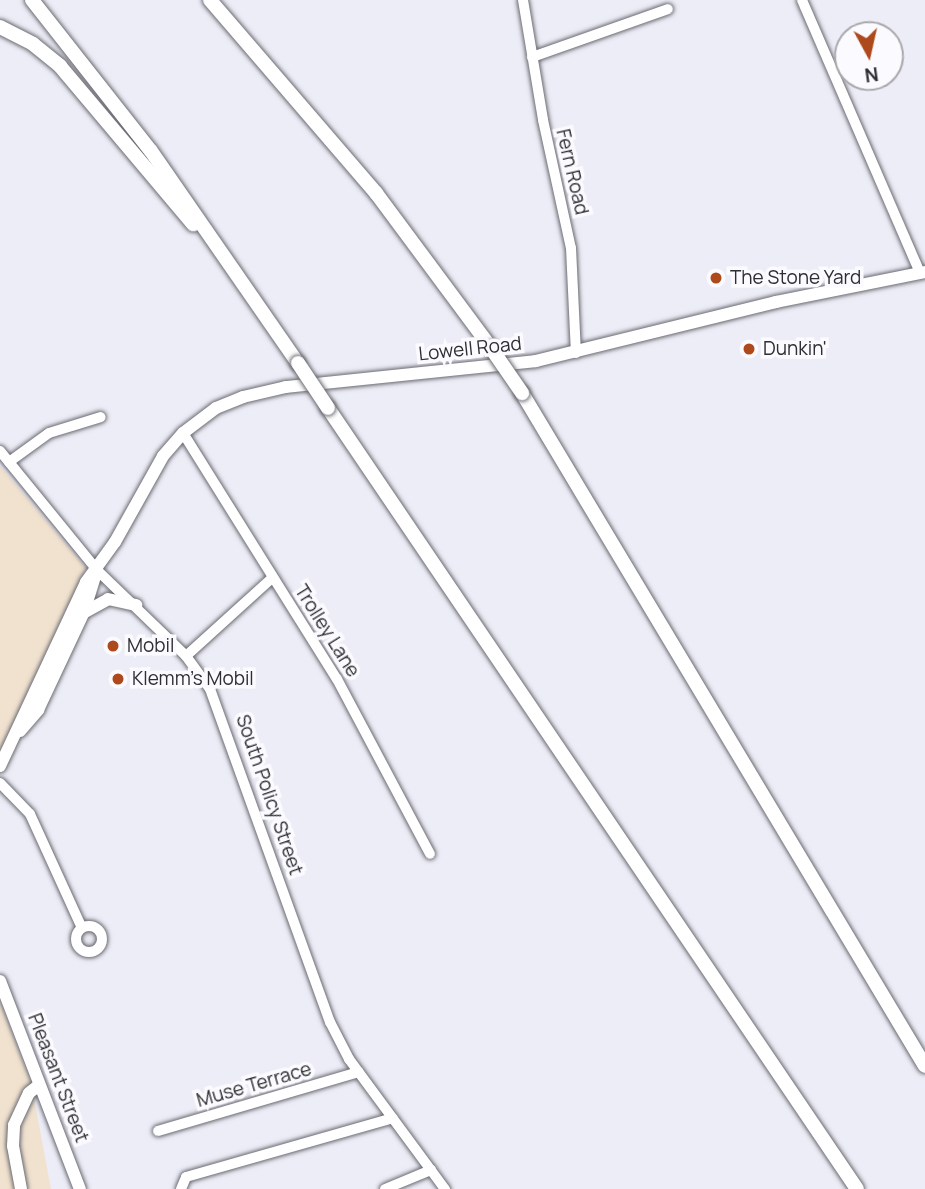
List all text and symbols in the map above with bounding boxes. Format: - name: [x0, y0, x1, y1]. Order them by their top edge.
- north arrow: [834, 21, 904, 91]
- text: N: [863, 61, 880, 89]
- street label: Fern Road: [551, 127, 593, 217]
- place label: The Stone Yard: [730, 267, 861, 289]
- marker: The Stone Yard: [708, 270, 724, 286]
- street label: Lowell Road: [417, 332, 523, 366]
- place label: Dunkin': [763, 338, 827, 360]
- marker: Dunkin': [741, 341, 757, 357]
- street label: Trolley Lane: [290, 581, 364, 681]
- place label: Mobil: [127, 635, 174, 657]
- marker: Mobil: [105, 638, 121, 654]
- place label: Klemm's Mobil: [132, 668, 254, 690]
- marker: Klemm's Mobil: [110, 671, 126, 687]
- street label: South Policy Street: [231, 712, 307, 878]
- street label: Pleasant Street: [23, 1010, 93, 1146]
- street label: Muse Terrace: [194, 1058, 314, 1112]

